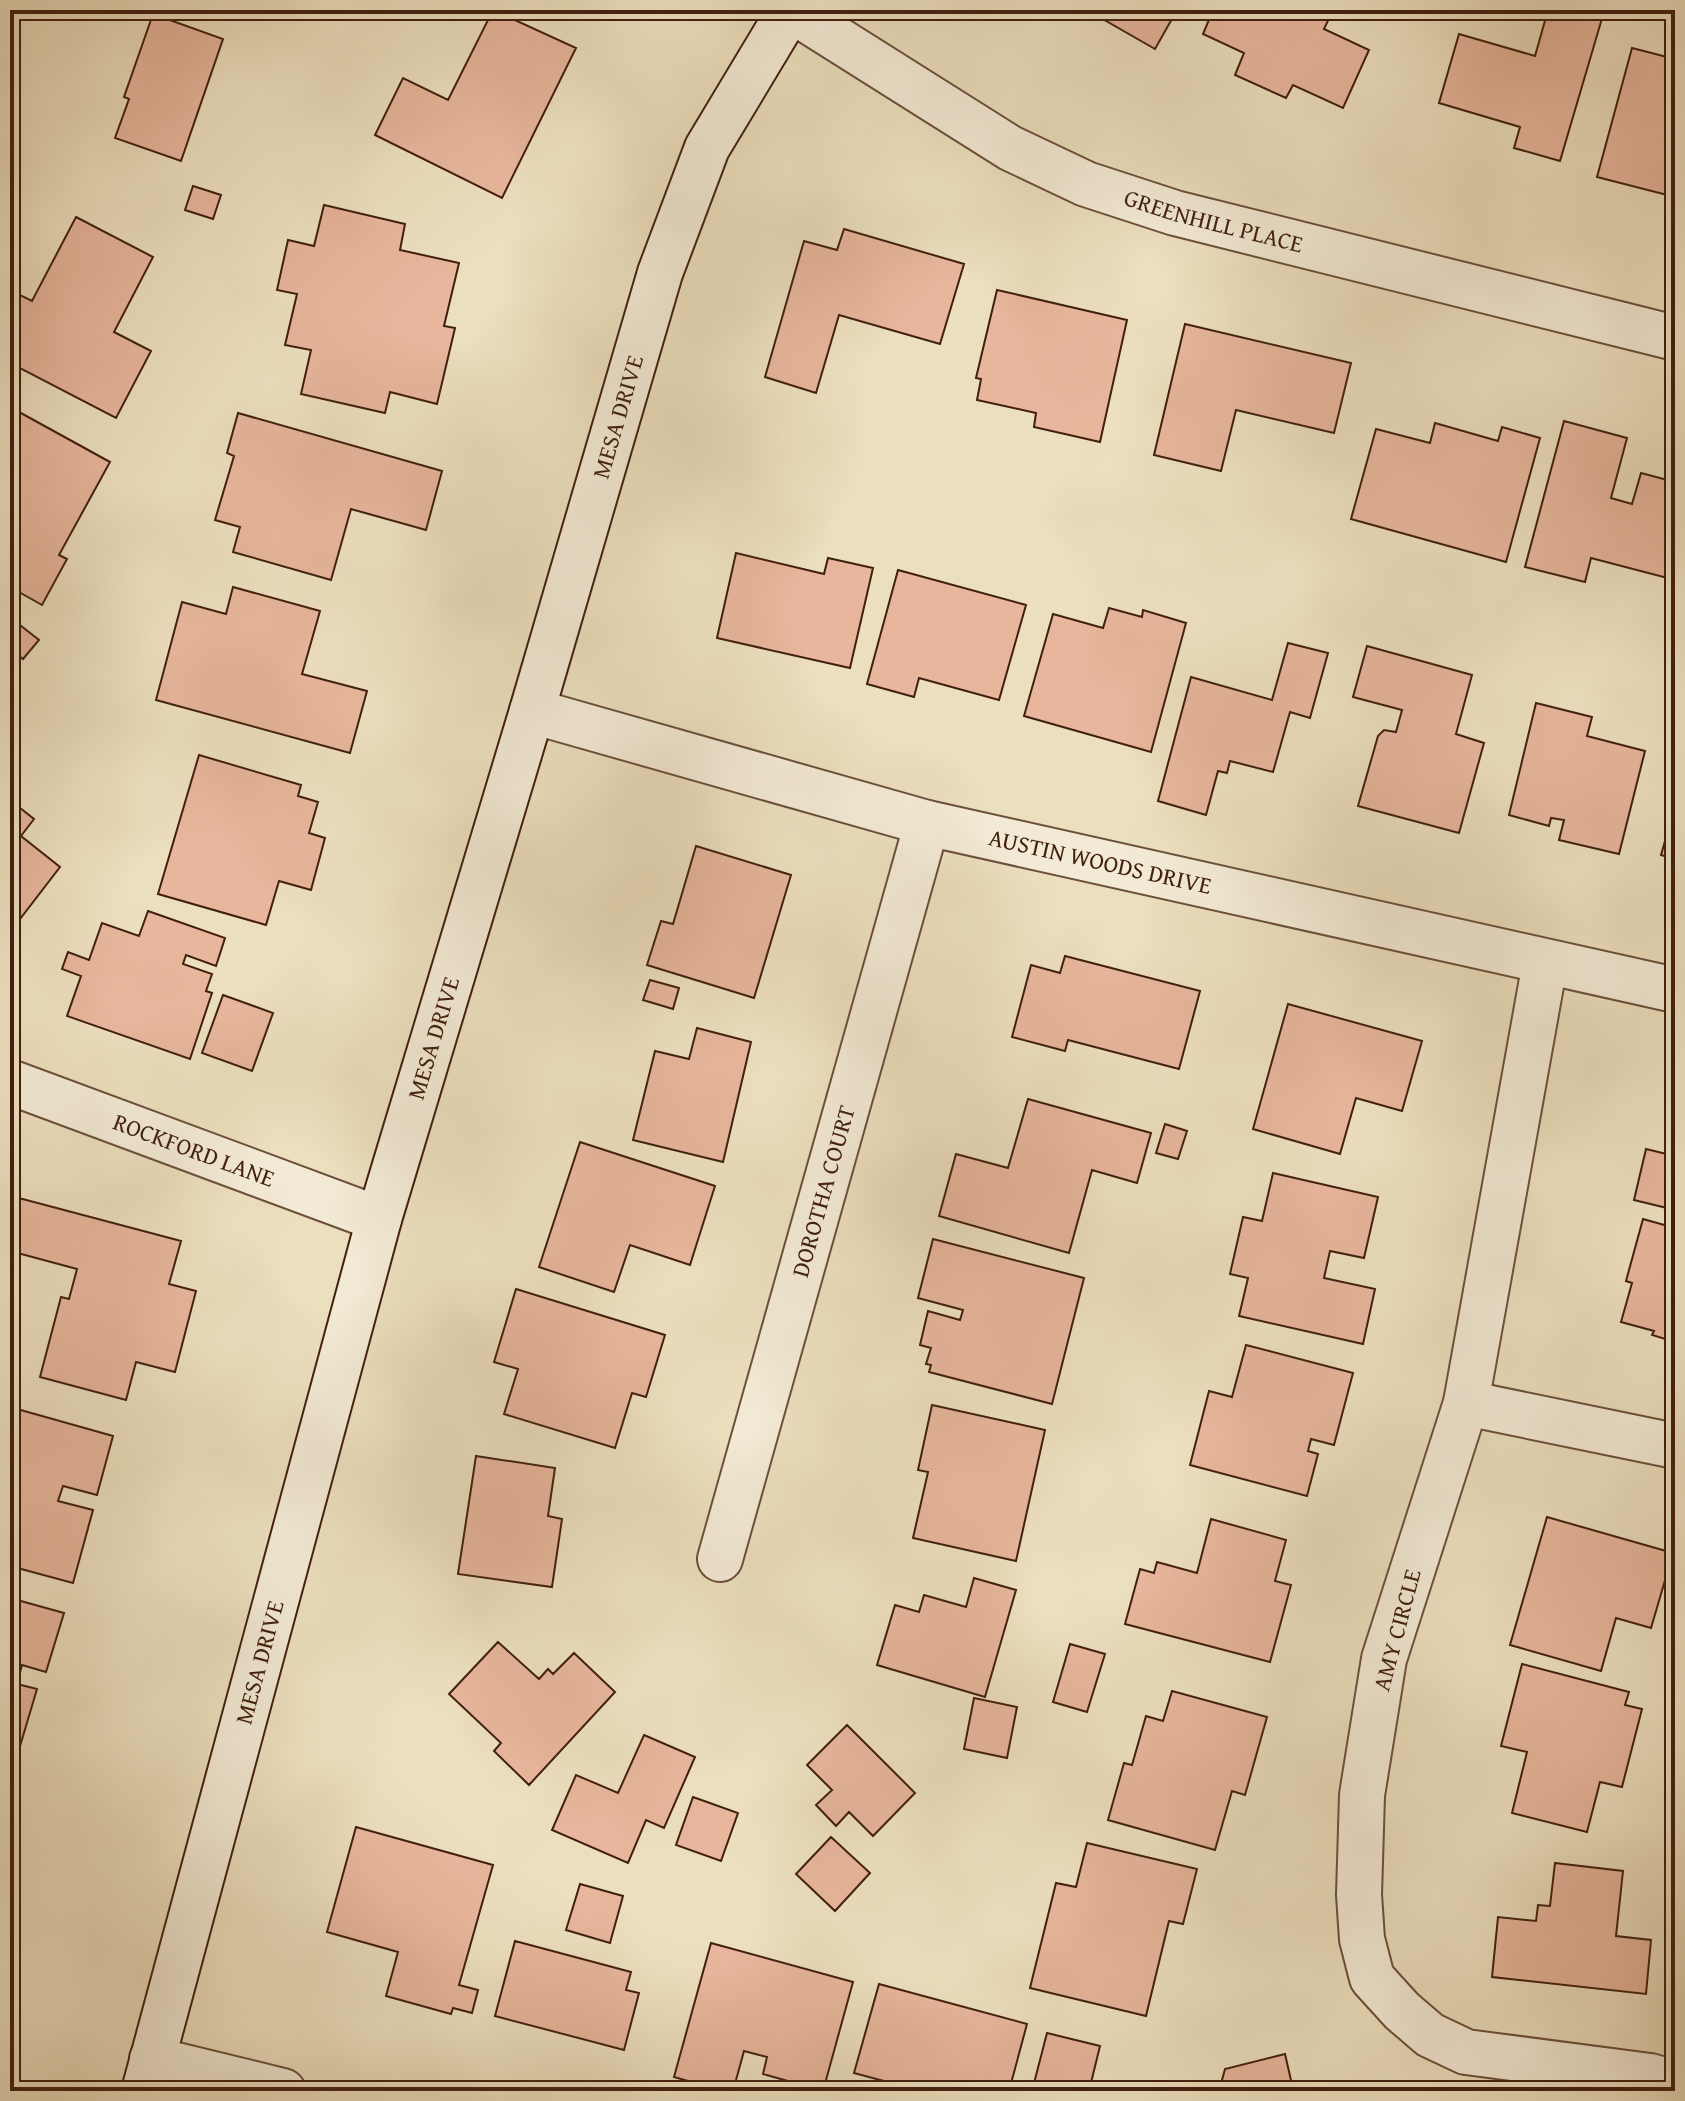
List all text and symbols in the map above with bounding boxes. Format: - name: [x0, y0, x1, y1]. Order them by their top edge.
- street label: GREENHILL PLACE: [1120, 180, 1307, 261]
- street label: MESA DRIVE: [583, 351, 652, 483]
- street label: AUSTIN WOODS DRIVE: [986, 819, 1215, 903]
- street label: MESA DRIVE: [398, 972, 468, 1104]
- street label: DOROTHA COURT: [782, 1101, 864, 1281]
- street label: ROCKFORD LANE: [108, 1104, 280, 1196]
- street label: AMY CIRCLE: [1363, 1565, 1430, 1695]
- street label: MESA DRIVE: [226, 1596, 292, 1728]

